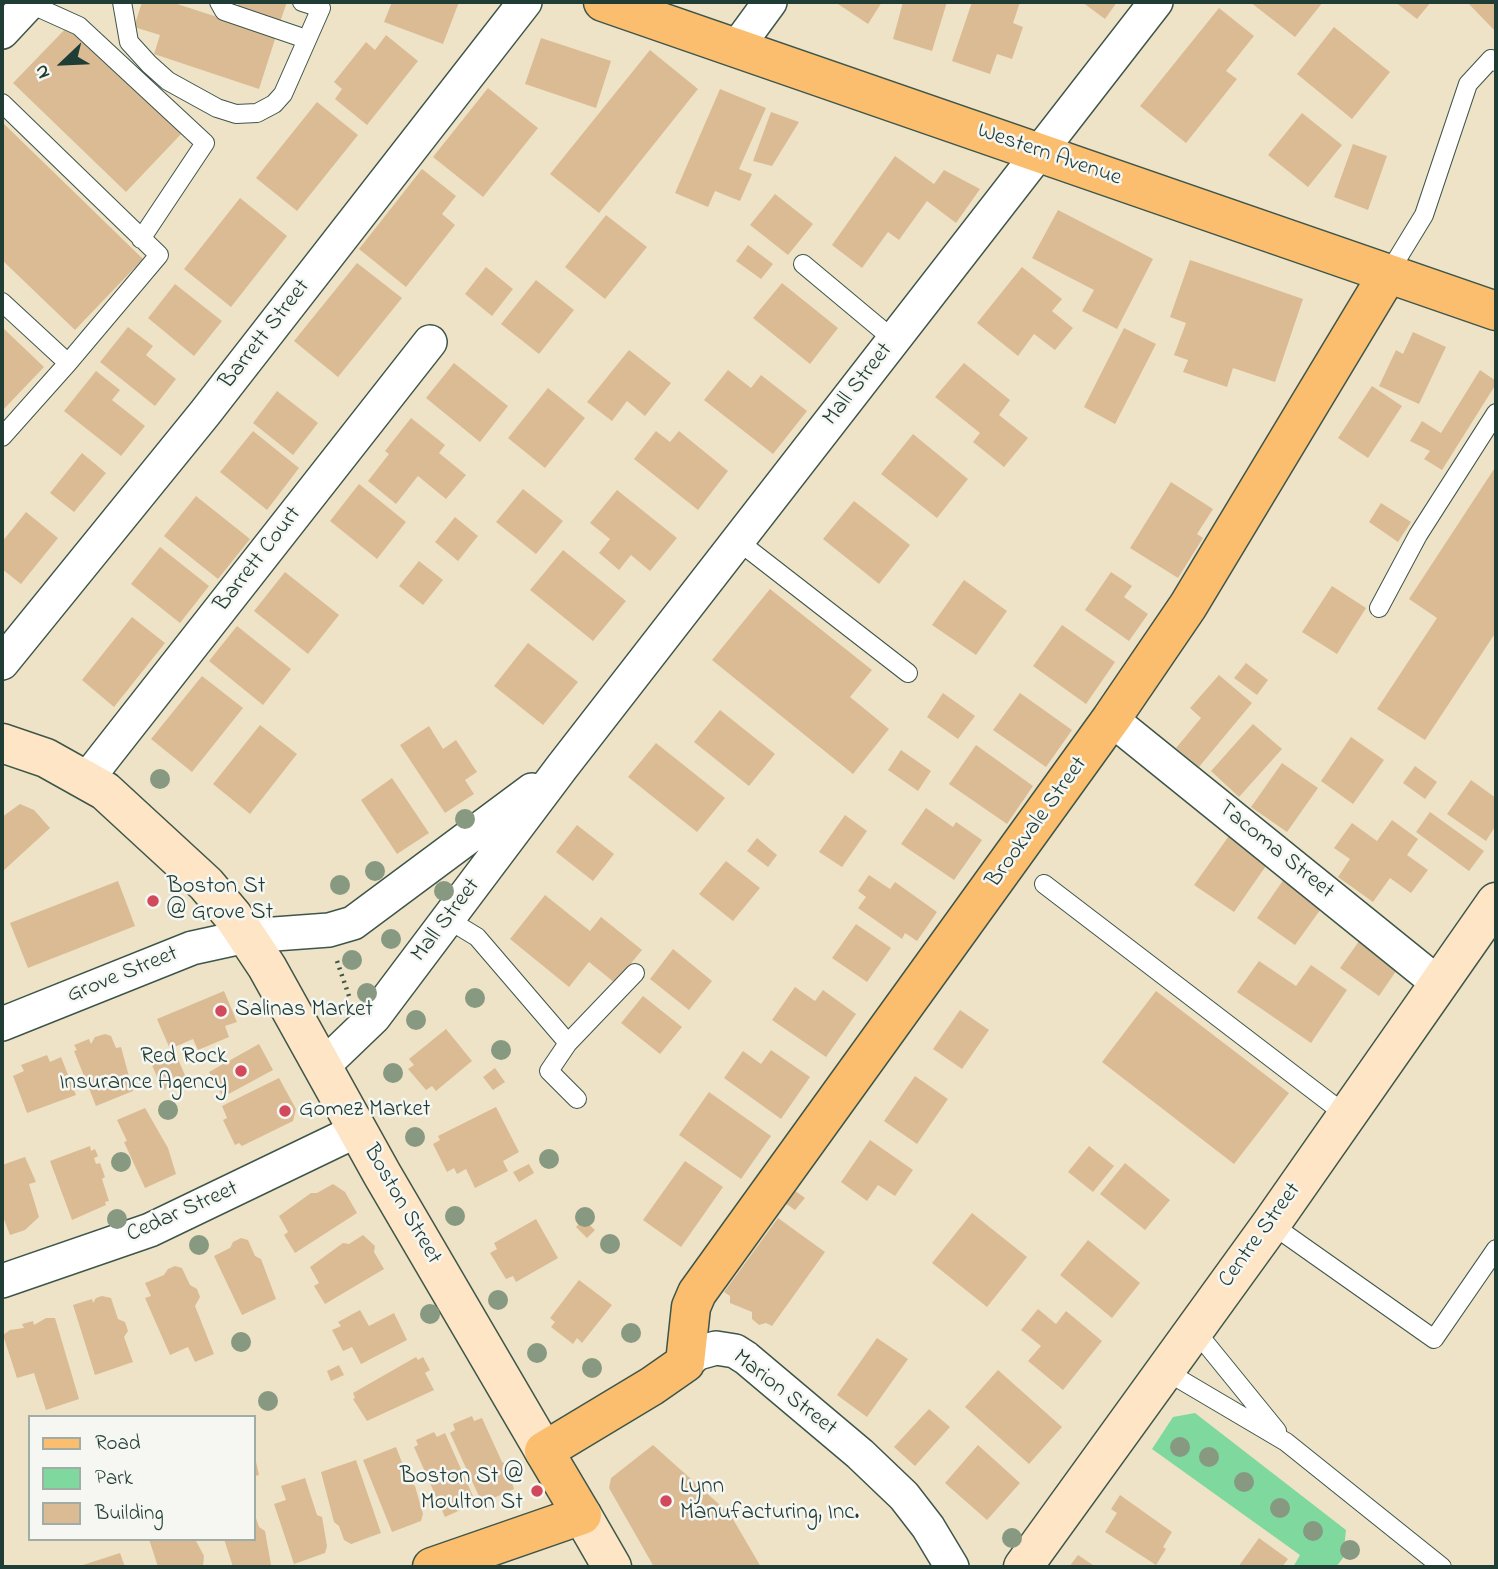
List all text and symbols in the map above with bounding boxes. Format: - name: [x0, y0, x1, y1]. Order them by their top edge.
- north arrow: [28, 28, 98, 98]
- text: N: [28, 60, 58, 83]
- street label: Western Avenue: [973, 118, 1125, 194]
- street label: Barrett Street: [215, 275, 317, 395]
- street label: Mall Street: [818, 338, 900, 432]
- street label: Barrett Court: [209, 502, 309, 618]
- street label: Brookvale Street: [981, 752, 1095, 894]
- street label: Tacoma Street: [1211, 796, 1339, 906]
- place label: Boston St @ Grove St: [167, 874, 273, 928]
- street label: Mall Street: [407, 874, 487, 968]
- marker: Boston St @ Grove St: [145, 893, 161, 909]
- street label: Grove Street: [64, 941, 182, 1011]
- place label: Salinas Market: [235, 997, 373, 1025]
- marker: Salinas Market: [213, 1003, 229, 1019]
- place label: Red Rock Insurance Agency: [59, 1044, 227, 1098]
- marker: Red Rock Insurance Agency: [233, 1063, 249, 1079]
- place label: Gomez Market: [299, 1097, 431, 1125]
- marker: Gomez Market: [277, 1103, 293, 1119]
- street label: Boston Street: [356, 1140, 446, 1270]
- street label: Cedar Street: [123, 1176, 243, 1250]
- street label: Centre Street: [1214, 1178, 1308, 1294]
- street label: Marion Street: [726, 1345, 842, 1443]
- legend: [28, 1415, 256, 1541]
- text: Road: [95, 1429, 141, 1459]
- text: Park: [95, 1464, 133, 1494]
- place label: Boston St @ Moulton St: [400, 1464, 523, 1518]
- place label: Lynn Manufacturing, Inc.: [680, 1474, 859, 1528]
- marker: Boston St @ Moulton St: [529, 1483, 545, 1499]
- marker: Lynn Manufacturing, Inc.: [658, 1493, 674, 1509]
- text: Building: [95, 1499, 164, 1529]

